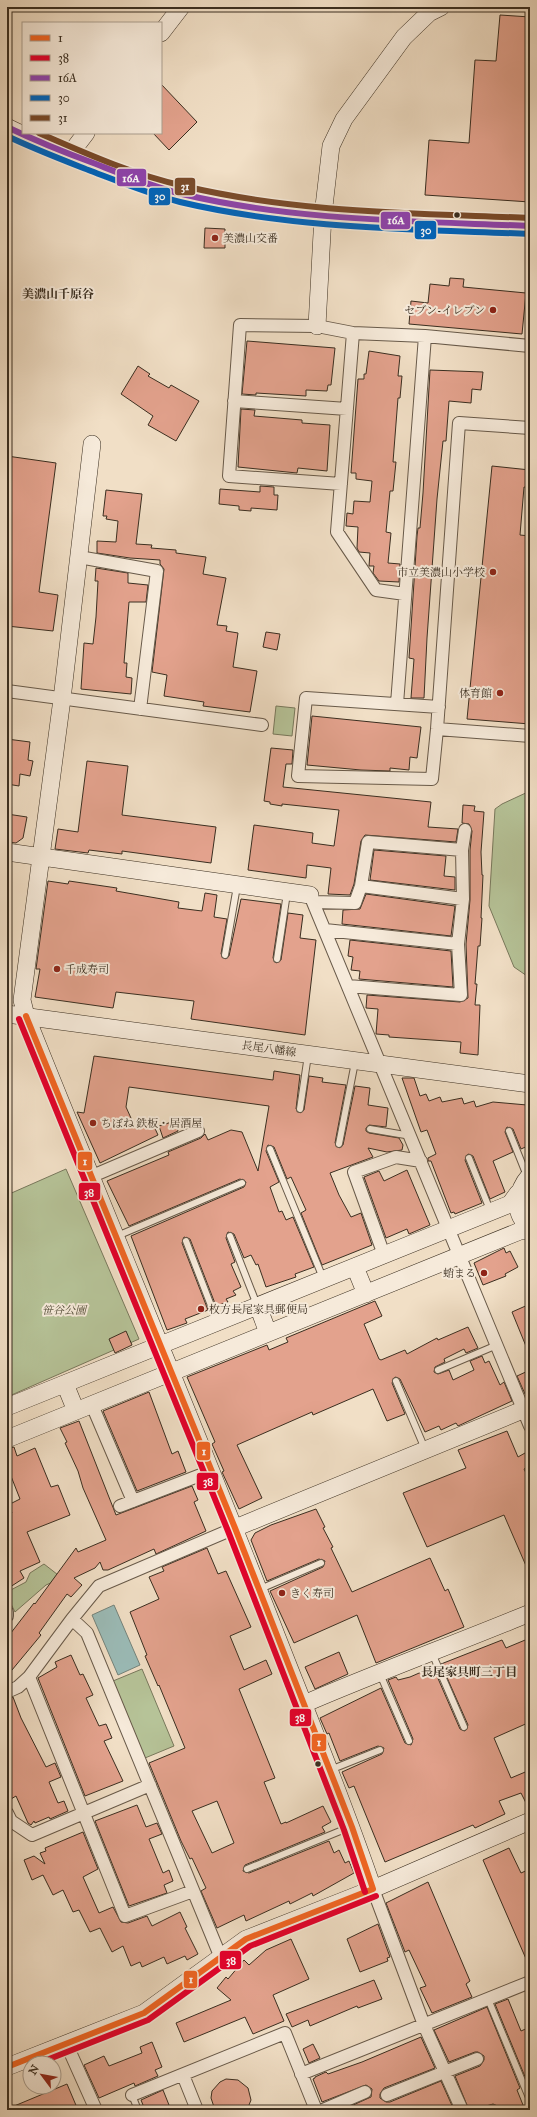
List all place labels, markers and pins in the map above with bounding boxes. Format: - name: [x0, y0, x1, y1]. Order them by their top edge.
- unlabelled marker: [452, 210, 462, 220]
- place label: 美濃山交番: [223, 232, 278, 245]
- marker: 美濃山交番: [210, 233, 220, 243]
- place label: セブン-イレブン: [404, 304, 485, 317]
- marker: セブン-イレブン: [488, 305, 498, 315]
- place label: 市立美濃山小学校: [397, 566, 485, 579]
- marker: 市立美濃山小学校: [488, 567, 498, 577]
- place label: 体育館: [459, 687, 492, 700]
- marker: 体育館: [495, 688, 505, 698]
- place label: 千成寿司: [65, 963, 109, 976]
- marker: 千成寿司: [52, 964, 62, 974]
- place label: ちぼね 鉄板・居酒屋: [101, 1117, 202, 1130]
- marker: ちぼね 鉄板・居酒屋: [88, 1118, 98, 1128]
- place label: 蛸まる: [443, 1267, 476, 1280]
- marker: 蛸まる: [479, 1268, 489, 1278]
- place label: 枚方長尾家具郵便局: [209, 1303, 308, 1316]
- marker: 枚方長尾家具郵便局: [196, 1304, 206, 1314]
- place label: きく寿司: [290, 1587, 334, 1600]
- marker: きく寿司: [277, 1588, 287, 1598]
- unlabelled marker: [313, 1759, 323, 1769]

